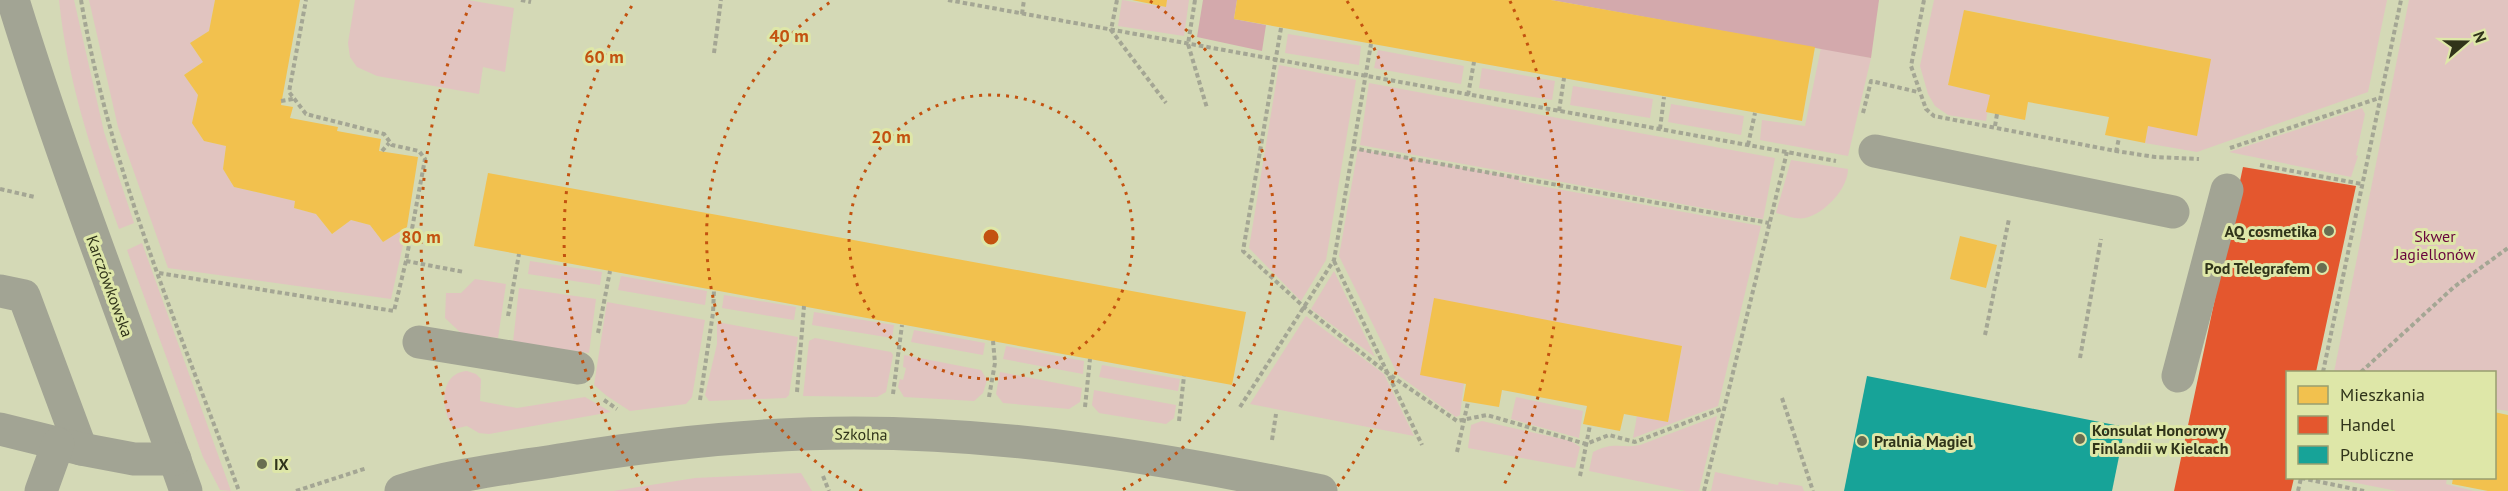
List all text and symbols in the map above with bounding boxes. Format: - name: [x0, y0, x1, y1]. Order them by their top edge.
- north arrow: [2436, 12, 2496, 72]
- text: 40 m: [769, 24, 809, 47]
- text: N: [2469, 29, 2491, 45]
- text: 60 m: [584, 45, 624, 68]
- text: 20 m: [871, 125, 911, 148]
- place label: AQ cosmetika: [2225, 221, 2317, 241]
- marker: AQ cosmetika: [2322, 224, 2336, 238]
- text: 80 m: [401, 225, 441, 248]
- park label: Skwer Jagiellonów: [2394, 226, 2475, 264]
- centre of rings: [981, 227, 1001, 247]
- street label: Karczówkowska: [82, 232, 138, 340]
- place label: Pod Telegrafem: [2205, 258, 2310, 278]
- marker: Pod Telegrafem: [2315, 261, 2329, 275]
- legend: [2286, 371, 2496, 479]
- text: Mieszkania: [2340, 383, 2425, 406]
- text: Handel: [2340, 413, 2396, 436]
- place label: Konsulat Honorowy Finlandii w Kielcach: [2092, 420, 2228, 458]
- street label: Szkolna: [834, 424, 888, 444]
- place label: Pralnia Magiel: [1874, 431, 1973, 451]
- marker: Konsulat Honorowy Finlandii w Kielcach: [2073, 432, 2087, 446]
- marker: Pralnia Magiel: [1855, 434, 1869, 448]
- text: Publiczne: [2340, 443, 2414, 466]
- place label: IX: [274, 454, 289, 474]
- marker: IX: [255, 457, 269, 471]

